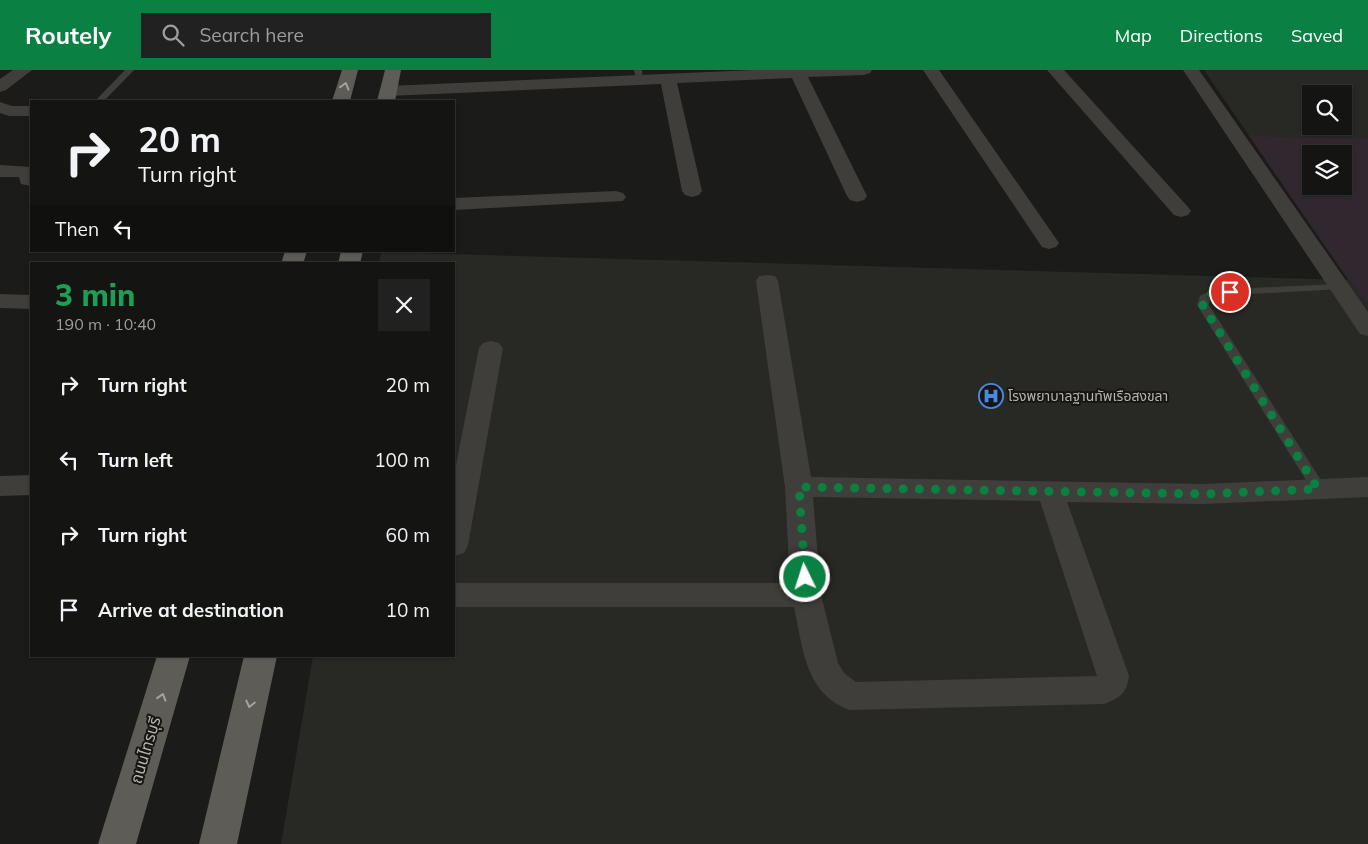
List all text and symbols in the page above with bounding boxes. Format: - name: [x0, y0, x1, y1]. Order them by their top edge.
- search box: [141, 13, 491, 58]
- text: Routely: [25, 20, 111, 50]
- icon: search: [159, 21, 187, 49]
- text: Search here: [199, 23, 304, 47]
- text: Map: [1115, 24, 1152, 47]
- text: Directions: [1180, 24, 1263, 47]
- text: Saved: [1291, 24, 1343, 47]
- one-way arrow: [340, 82, 350, 90]
- map controls: [1302, 85, 1352, 195]
- button: search: [1302, 85, 1352, 135]
- text: 20 m: [138, 117, 221, 161]
- icon: right: [55, 120, 120, 185]
- button: layers: [1302, 145, 1352, 195]
- text: Turn right: [138, 160, 236, 188]
- icon: left: [109, 215, 137, 243]
- text: Then: [55, 217, 99, 241]
- pin: [1209, 271, 1251, 313]
- text: 3 min: [55, 276, 135, 314]
- icon: arrive: [1216, 278, 1244, 306]
- button: close: [378, 279, 430, 331]
- text: 190 m · 10:40: [55, 314, 156, 334]
- icon: right: [55, 371, 83, 399]
- text: Turn right: [98, 373, 187, 397]
- text: 20 m: [386, 373, 430, 397]
- hospital icon: โรงพยาบาลฐานทัพเรือสงขลา: [978, 383, 1004, 409]
- place label: โรงพยาบาลฐานทัพเรือสงขลา: [1008, 387, 1168, 405]
- icon: left: [55, 446, 83, 474]
- text: Turn left: [98, 448, 173, 472]
- text: 100 m: [374, 448, 430, 472]
- icon: right: [55, 521, 83, 549]
- text: Turn right: [98, 523, 187, 547]
- text: 60 m: [386, 523, 430, 547]
- position arrow: [778, 550, 830, 602]
- icon: arrive: [55, 596, 83, 624]
- text: Arrive at destination: [98, 598, 284, 622]
- text: 10 m: [386, 598, 430, 622]
- one-way arrow: [156, 693, 166, 701]
- one-way arrow: [245, 699, 256, 708]
- street label: ถนนไทรบุรี: [125, 714, 165, 786]

